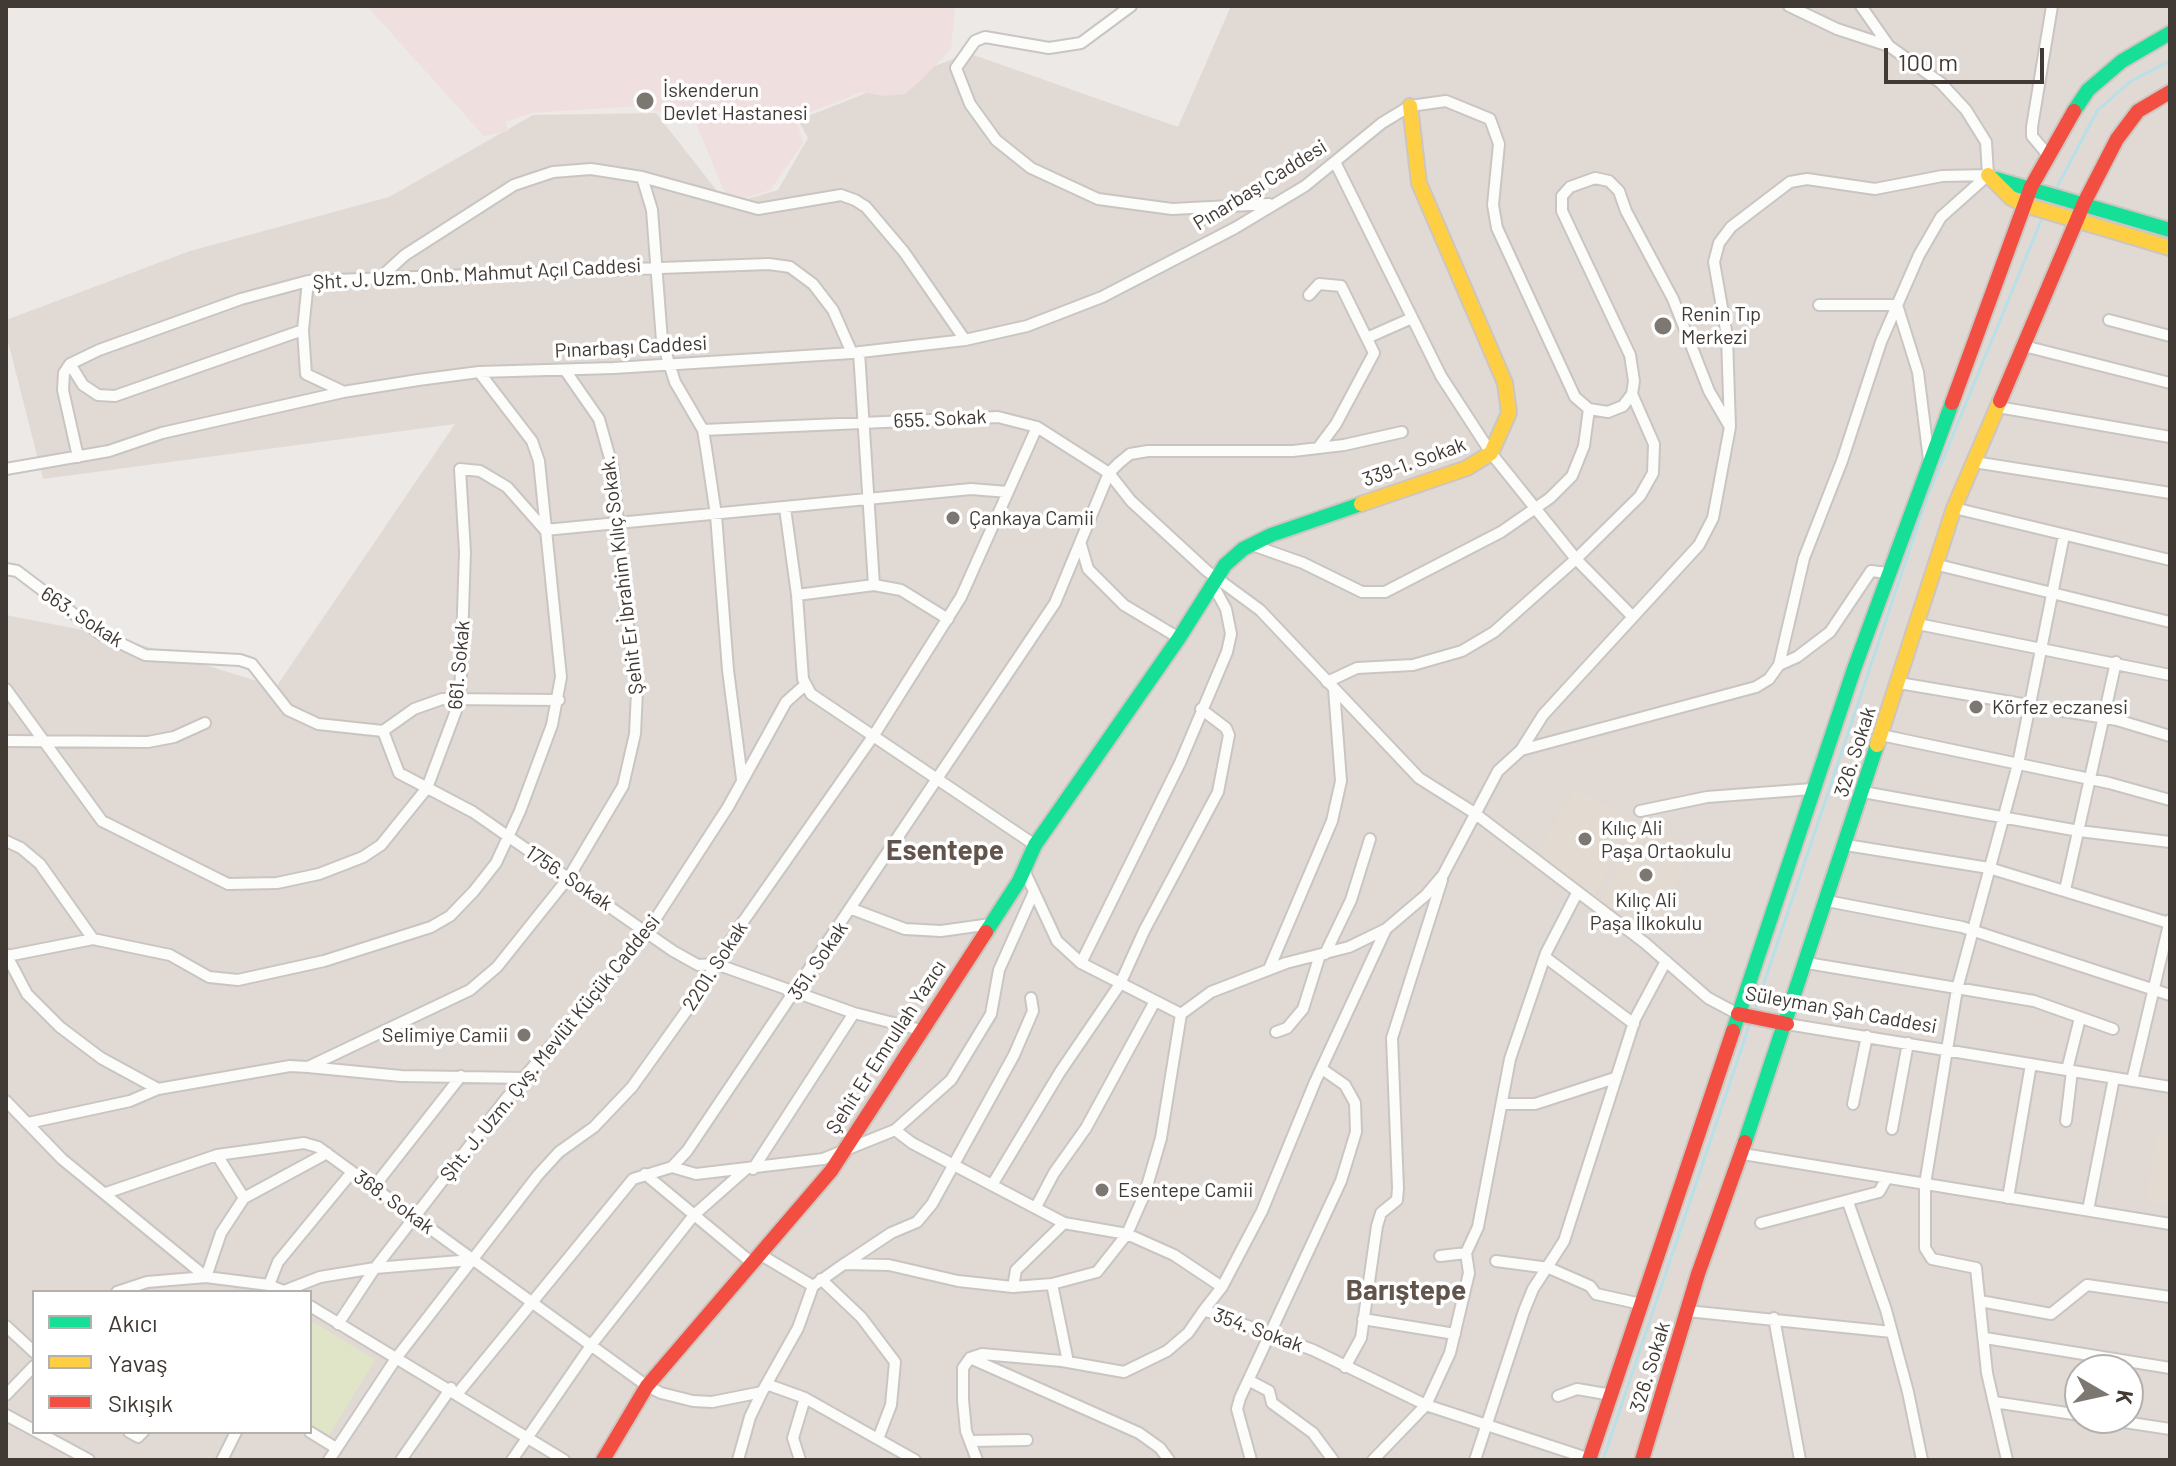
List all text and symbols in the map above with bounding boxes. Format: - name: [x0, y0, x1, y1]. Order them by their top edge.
- scale bar: [1888, 32, 2048, 82]
- text: 100 m: [1898, 47, 1958, 76]
- place label: İskenderun Devlet Hastanesi: [663, 78, 808, 125]
- marker: İskenderun Devlet Hastanesi: [634, 90, 656, 112]
- street label: Pınarbaşı Caddesi: [1189, 134, 1331, 236]
- street label: Şht. J. Uzm. Onb. Mahmut Açıl Caddesi: [312, 253, 642, 295]
- place label: Renin Tıp Merkezi: [1681, 302, 1761, 349]
- marker: Renin Tıp Merkezi: [1652, 315, 1674, 337]
- street label: Pınarbaşı Caddesi: [554, 331, 708, 363]
- street label: 655. Sokak: [893, 405, 987, 433]
- street label: 339-1. Sokak: [1359, 432, 1469, 492]
- street label: Şehit Er İbrahim Kılıç Sokak.: [595, 454, 649, 696]
- place label: Çankaya Camii: [969, 506, 1094, 530]
- marker: Çankaya Camii: [944, 509, 962, 527]
- street label: 663. Sokak: [36, 582, 128, 652]
- street label: 661. Sokak: [443, 619, 475, 711]
- place label: Körfez eczanesi: [1992, 695, 2128, 719]
- marker: Körfez eczanesi: [1967, 698, 1985, 716]
- street label: 326. Sokak: [1829, 704, 1881, 800]
- place label: Kılıç Ali Paşa Ortaokulu: [1601, 816, 1731, 863]
- marker: Kılıç Ali Paşa Ortaokulu: [1576, 830, 1594, 848]
- district label: Esentepe: [886, 834, 1004, 868]
- street label: 1756. Sokak: [521, 840, 617, 916]
- marker: Kılıç Ali Paşa İlkokulu: [1637, 866, 1655, 884]
- place label: Kılıç Ali Paşa İlkokulu: [1590, 888, 1702, 935]
- street label: Şht. J. Uzm. Çvş. Mevlüt Küçük Caddesi: [435, 910, 665, 1186]
- street label: 2201. Sokak: [677, 917, 753, 1015]
- street label: 351. Sokak: [783, 917, 853, 1005]
- street label: Şehit Er Emrullah Yazıcı: [821, 956, 951, 1138]
- street label: Süleyman Şah Caddesi: [1743, 981, 1939, 1039]
- place label: Selimiye Camii: [382, 1023, 508, 1047]
- marker: Selimiye Camii: [515, 1026, 533, 1044]
- street label: 368. Sokak: [349, 1165, 439, 1239]
- place label: Esentepe Camii: [1118, 1178, 1253, 1202]
- marker: Esentepe Camii: [1093, 1181, 1111, 1199]
- district label: Barıştepe: [1346, 1274, 1466, 1308]
- legend: [32, 1290, 312, 1434]
- street label: 354. Sokak: [1210, 1303, 1306, 1357]
- text: Akıcı: [108, 1308, 157, 1337]
- street label: 326. Sokak: [1625, 1319, 1675, 1415]
- text: Yavaş: [108, 1348, 168, 1377]
- north arrow: [2064, 1354, 2144, 1434]
- text: Sıkışık: [108, 1388, 173, 1417]
- text: K: [2112, 1389, 2140, 1406]

